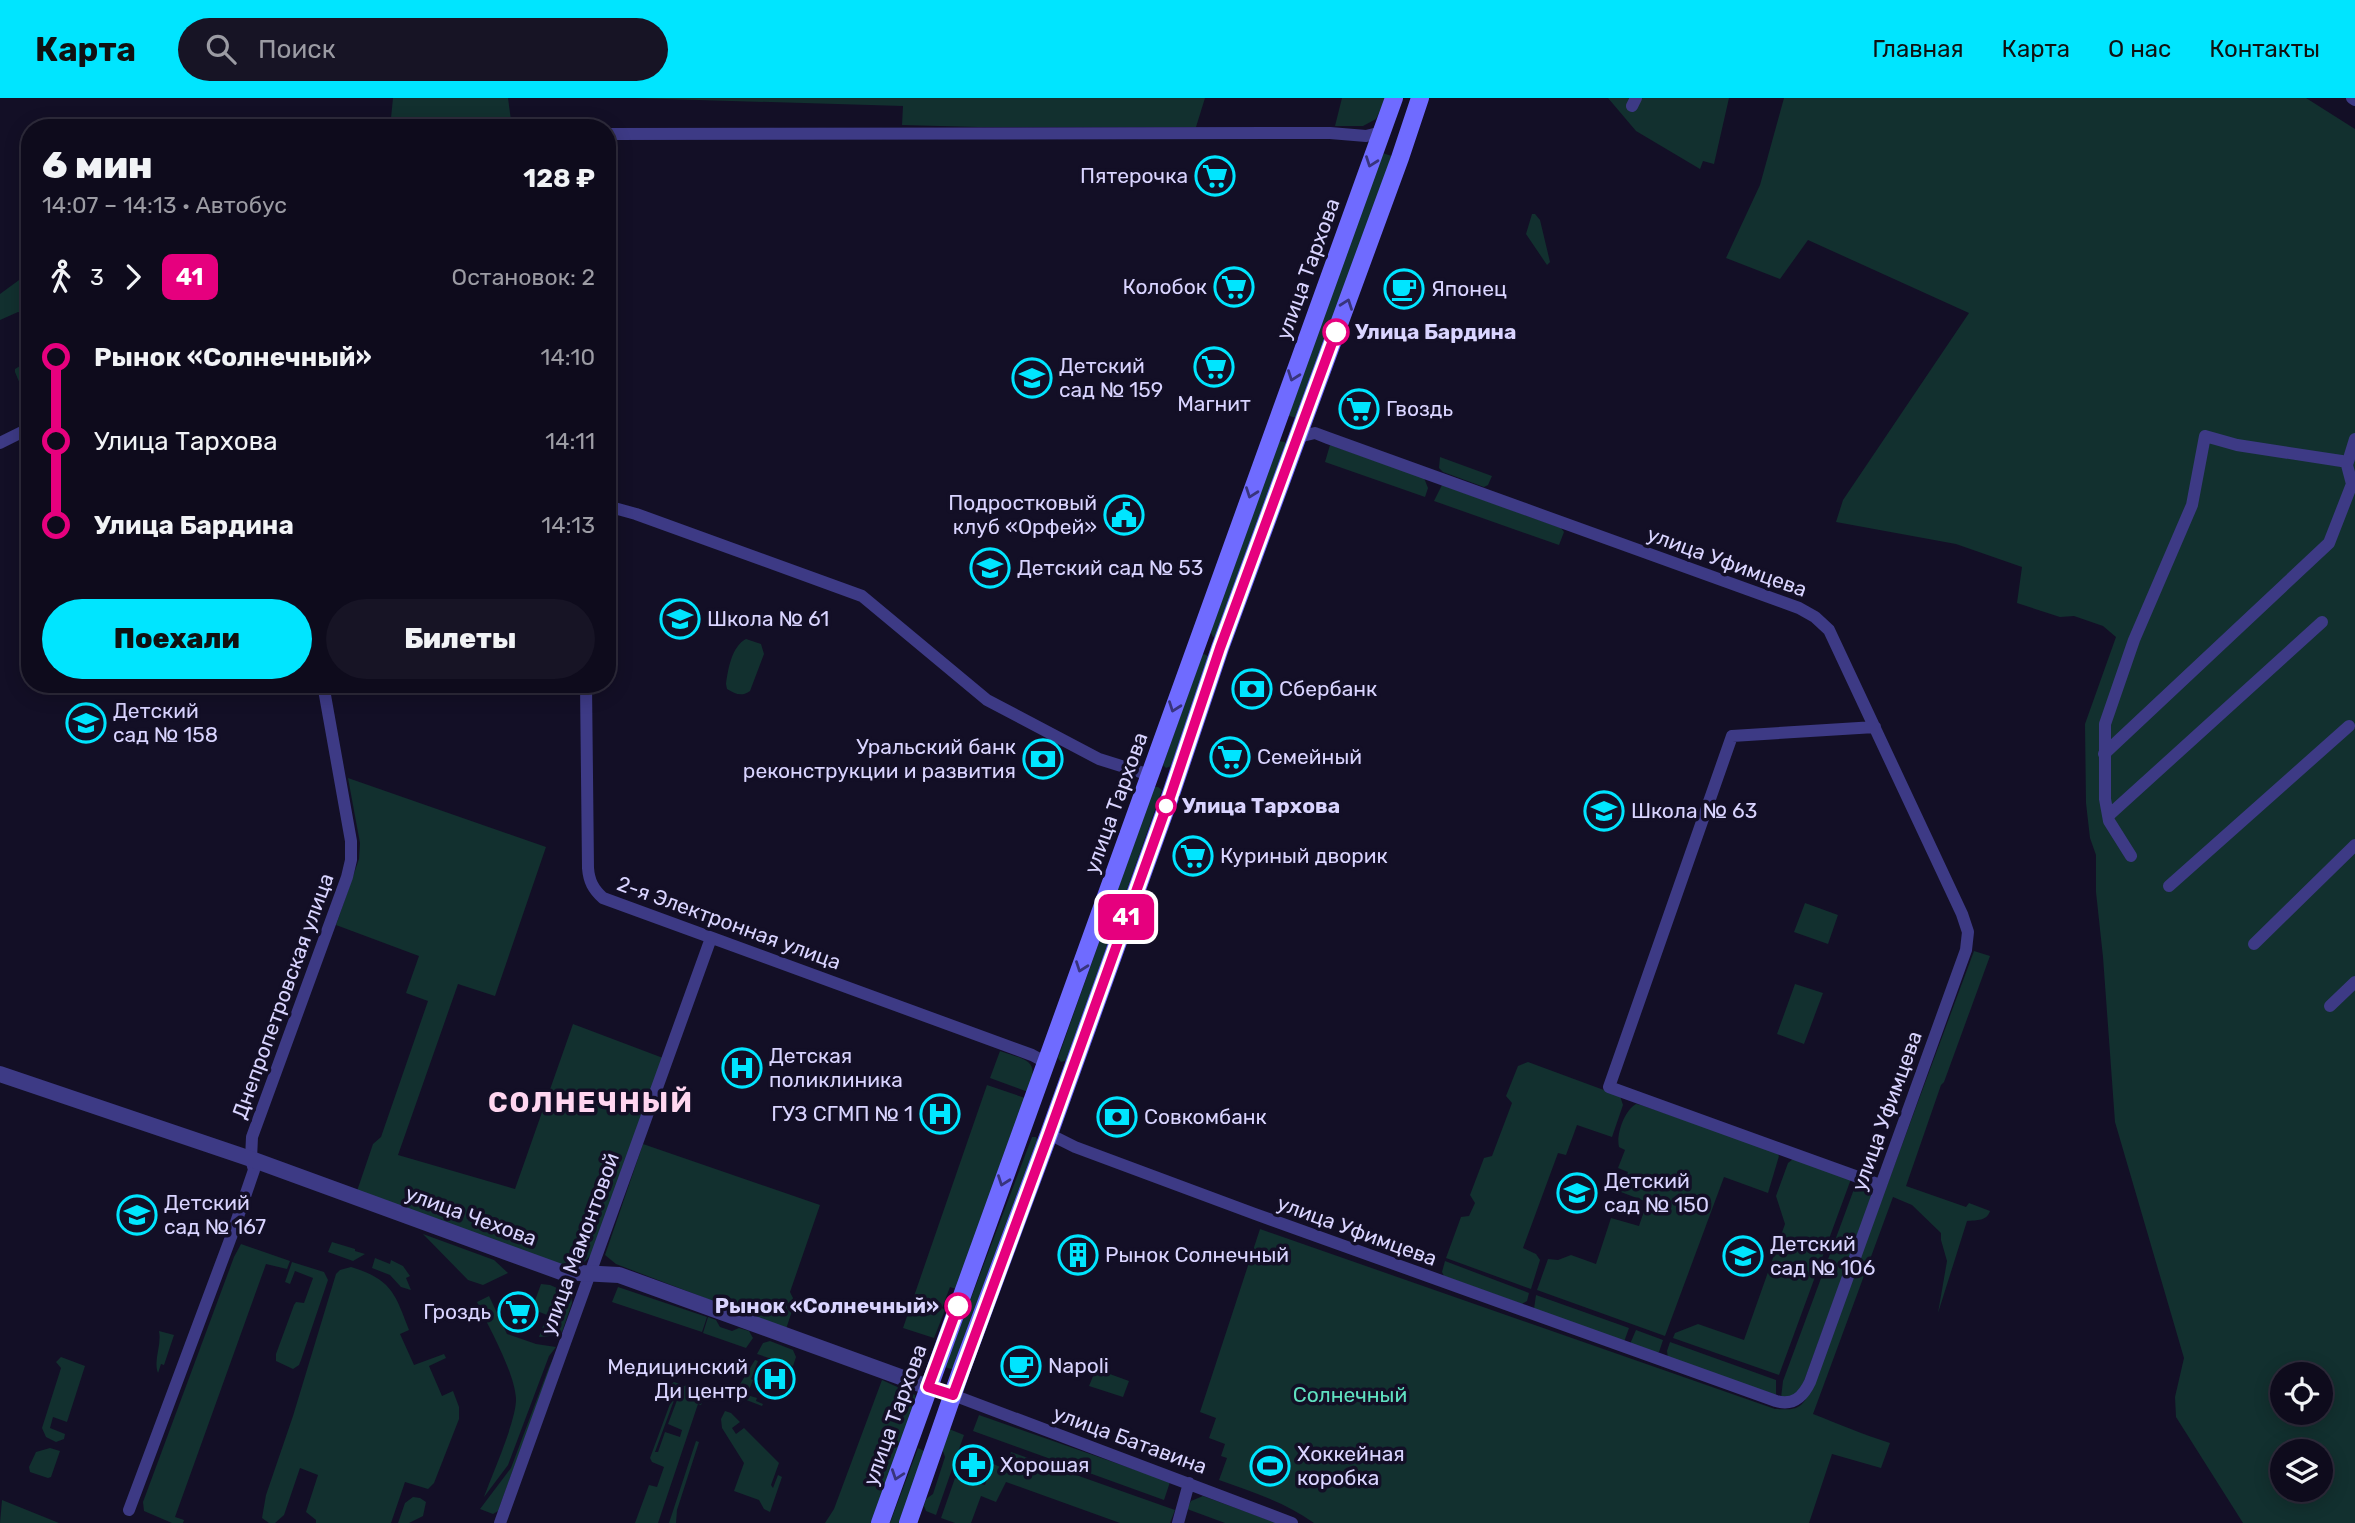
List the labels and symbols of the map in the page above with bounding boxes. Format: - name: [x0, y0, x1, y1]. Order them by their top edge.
- supermarket icon: Пятерочка: [1194, 155, 1236, 197]
- one-way arrow: [1365, 156, 1379, 168]
- place label: Пятерочка: [1080, 163, 1188, 188]
- street label: улица Тархова: [1270, 195, 1345, 343]
- supermarket icon: Колобок: [1213, 266, 1255, 308]
- cafe icon: Японец: [1383, 268, 1425, 310]
- place label: Колобок: [1123, 274, 1207, 299]
- place label: Японец: [1431, 276, 1507, 301]
- one-way arrow: [1338, 298, 1352, 310]
- marker: Улица Бардина: [1323, 319, 1349, 345]
- place label: Улица Бардина: [1355, 319, 1516, 344]
- supermarket icon: Магнит: [1193, 346, 1235, 388]
- place label: Детский сад № 159: [1059, 353, 1163, 402]
- school or university icon: Детский сад № 159: [1011, 357, 1053, 399]
- one-way arrow: [1287, 369, 1301, 381]
- supermarket icon: Гвоздь: [1338, 388, 1380, 430]
- place label: Магнит: [1177, 391, 1251, 416]
- place label: Гвоздь: [1386, 396, 1453, 421]
- one-way arrow: [1245, 486, 1259, 498]
- place label: Подростковый клуб «Орфей»: [948, 490, 1097, 539]
- public building icon: Подростковый клуб «Орфей»: [1103, 494, 1145, 536]
- street label: улица Уфимцева: [1644, 521, 1810, 602]
- school or university icon: Детский сад № 53: [969, 547, 1011, 589]
- place label: Детский сад № 53: [1017, 555, 1203, 580]
- school or university icon: Школа № 61: [659, 598, 701, 640]
- place label: Школа № 61: [707, 606, 829, 631]
- bank icon: Сбербанк: [1231, 668, 1273, 710]
- place label: Сбербанк: [1279, 676, 1377, 701]
- place label: Детский сад № 158: [113, 698, 218, 747]
- one-way arrow: [1168, 701, 1182, 713]
- school or university icon: Детский сад № 158: [65, 702, 107, 744]
- street label: улица Тархова: [1078, 729, 1153, 877]
- place label: Уральский банк реконструкции и развития: [743, 734, 1016, 783]
- supermarket icon: Семейный: [1209, 736, 1251, 778]
- bank icon: Уральский банк реконструкции и развития: [1022, 738, 1064, 780]
- place label: Семейный: [1257, 744, 1362, 769]
- school or university icon: Школа № 63: [1583, 790, 1625, 832]
- place label: Улица Тархова: [1182, 793, 1340, 818]
- marker: Улица Тархова: [1156, 796, 1176, 816]
- place label: Школа № 63: [1631, 798, 1757, 823]
- supermarket icon: Куриный дворик: [1172, 835, 1214, 877]
- place label: Куриный дворик: [1220, 843, 1388, 868]
- street label: Днепропетровская улица: [226, 870, 339, 1122]
- street label: 2-я Электронная улица: [614, 870, 845, 975]
- line badge: 41: [1094, 894, 1158, 940]
- one-way arrow: [1075, 961, 1089, 973]
- street label: улица Уфимцева: [1846, 1028, 1927, 1194]
- place label: Детская поликлиника: [769, 1043, 903, 1092]
- hospital icon: Детская поликлиника: [721, 1047, 763, 1089]
- district label: СОЛНЕЧНЫЙ: [488, 1086, 694, 1119]
- hospital icon: ГУЗ СГМП № 1: [919, 1093, 961, 1135]
- bank icon: Совкомбанк: [1096, 1096, 1138, 1138]
- place label: ГУЗ СГМП № 1: [771, 1101, 913, 1126]
- place label: Совкомбанк: [1144, 1104, 1267, 1129]
- street label: улица Мамонтовой: [535, 1149, 624, 1339]
- place label: Детский сад № 150: [1604, 1168, 1709, 1217]
- school or university icon: Детский сад № 150: [1556, 1172, 1598, 1214]
- one-way arrow: [997, 1175, 1011, 1187]
- street label: улица Чехова: [402, 1180, 540, 1251]
- place label: Детский сад № 167: [164, 1190, 266, 1239]
- street label: улица Уфимцева: [1274, 1190, 1440, 1271]
- school or university icon: Детский сад № 167: [116, 1194, 158, 1236]
- place label: Детский сад № 106: [1770, 1231, 1875, 1280]
- building icon: Рынок Солнечный: [1057, 1234, 1099, 1276]
- school or university icon: Детский сад № 106: [1722, 1235, 1764, 1277]
- place label: Рынок Солнечный: [1105, 1242, 1289, 1267]
- supermarket icon: Гроздь: [497, 1291, 539, 1333]
- place label: Рынок «Солнечный»: [715, 1293, 939, 1318]
- marker: Рынок «Солнечный»: [945, 1293, 971, 1319]
- place label: Гроздь: [423, 1299, 491, 1324]
- street label: улица Тархова: [857, 1341, 932, 1489]
- cafe icon: Napoli: [1000, 1345, 1042, 1387]
- place label: Napoli: [1048, 1353, 1109, 1378]
- place label: Медицинский Ди центр: [607, 1354, 748, 1403]
- hospital icon: Медицинский Ди центр: [754, 1358, 796, 1400]
- park label: Солнечный: [1293, 1382, 1407, 1407]
- street label: улица Батавина: [1050, 1400, 1211, 1479]
- place label: Хоккейная коробка: [1297, 1441, 1405, 1490]
- pharmacy icon: Хорошая: [952, 1444, 994, 1486]
- sports icon: Хоккейная коробка: [1249, 1445, 1291, 1487]
- place label: Хорошая: [1000, 1452, 1089, 1477]
- one-way arrow: [891, 1468, 905, 1480]

